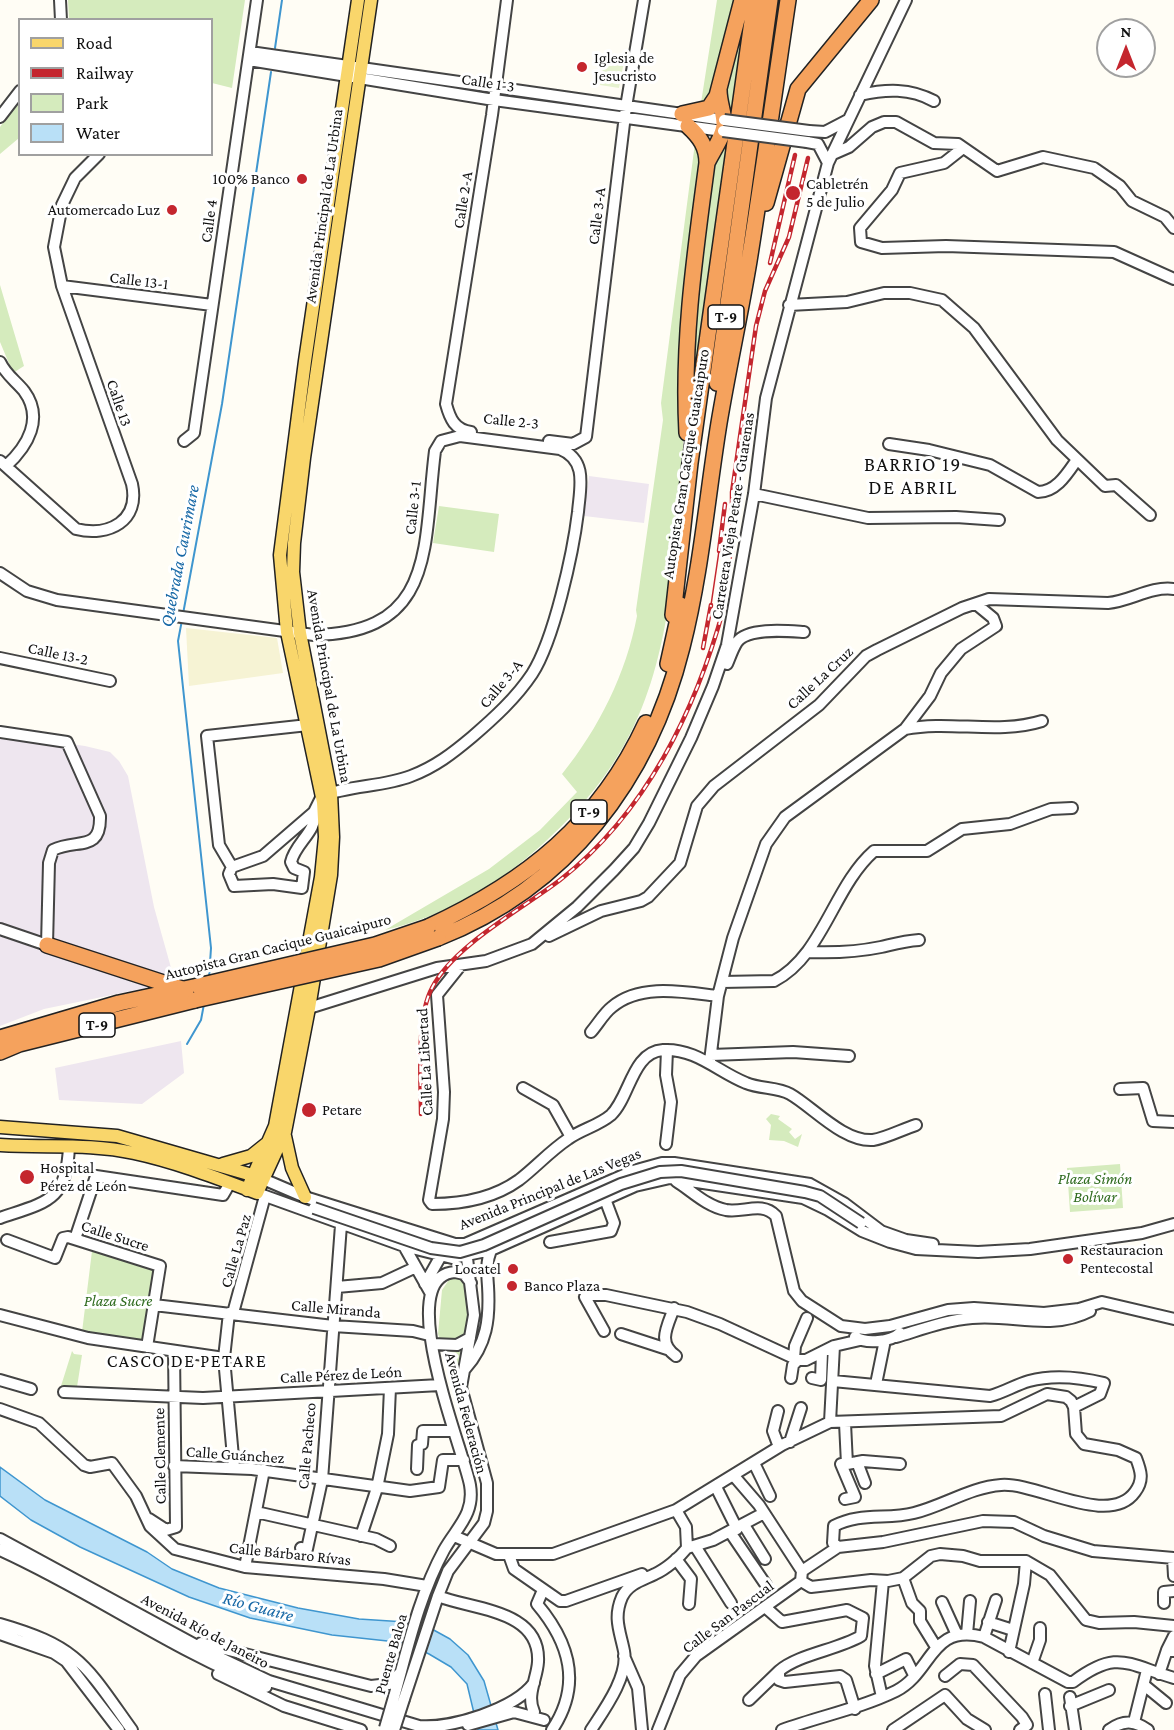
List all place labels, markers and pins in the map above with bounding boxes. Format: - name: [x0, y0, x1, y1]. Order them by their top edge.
- place label: Iglesia de Jesucristo: [594, 48, 656, 86]
- marker: Iglesia de Jesucristo: [575, 60, 589, 74]
- place label: 100% Banco: [213, 169, 290, 189]
- marker: 100% Banco: [295, 172, 309, 186]
- place label: Cabletrén 5 de Julio: [806, 174, 868, 212]
- marker: Cabletrén 5 de Julio: [784, 184, 802, 202]
- place label: Automercado Luz: [48, 200, 160, 220]
- marker: Automercado Luz: [165, 203, 179, 217]
- place label: Petare: [322, 1100, 362, 1120]
- marker: Petare: [300, 1101, 318, 1119]
- place label: Hospital Pérez de León: [40, 1158, 127, 1196]
- marker: Hospital Pérez de León: [18, 1168, 36, 1186]
- place label: Restauracion Pentecostal: [1080, 1240, 1163, 1278]
- marker: Restauracion Pentecostal: [1061, 1252, 1075, 1266]
- place label: Locatel: [455, 1259, 501, 1279]
- marker: Locatel: [506, 1262, 520, 1276]
- place label: Banco Plaza: [524, 1276, 600, 1296]
- marker: Banco Plaza: [505, 1279, 519, 1293]

